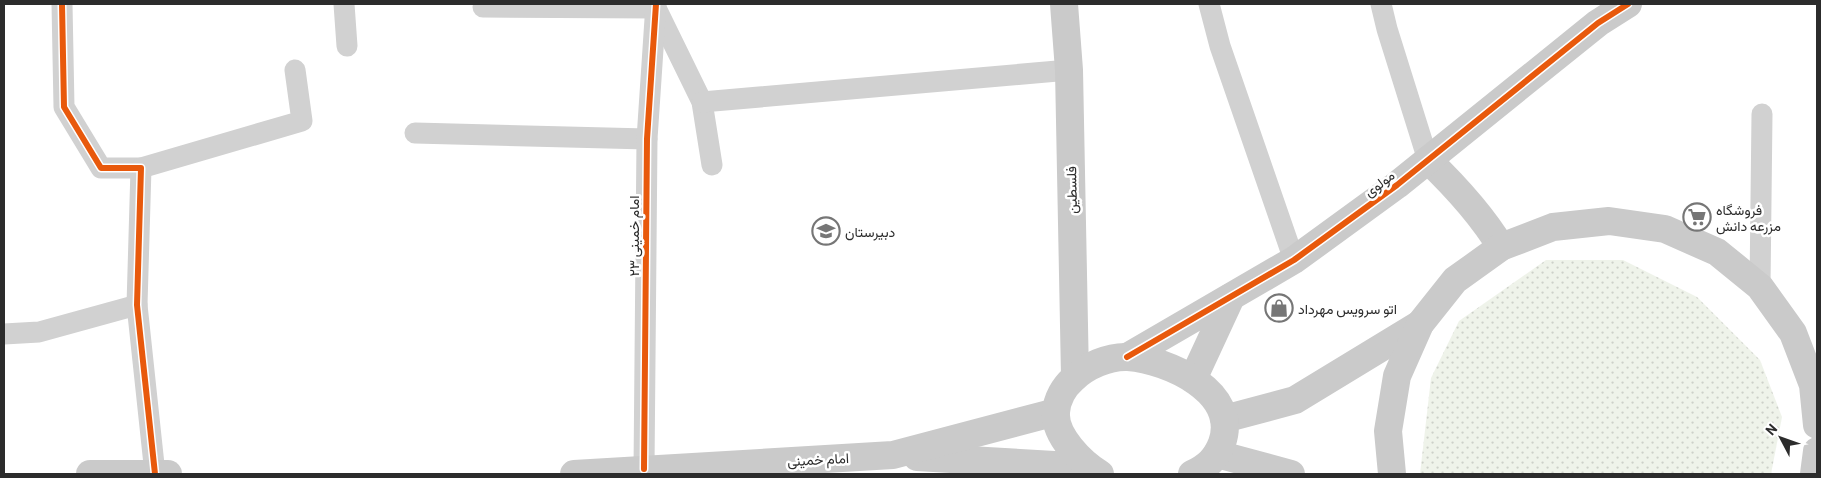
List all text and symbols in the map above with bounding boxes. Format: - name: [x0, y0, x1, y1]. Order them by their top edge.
- street label: فلسطین: [1062, 166, 1081, 214]
- street label: مولوی: [1360, 166, 1398, 201]
- street label: امام خمینی ۲۳: [625, 195, 643, 277]
- place label: فروشگاه مزرعه دانش: [1716, 201, 1781, 235]
- supermarket icon: فروشگاه مزرعه دانش: [1682, 202, 1712, 232]
- school or university icon: دبیرستان: [811, 216, 841, 246]
- place label: دبیرستان: [845, 223, 896, 241]
- shop icon: اتو سرویس مهرداد: [1264, 293, 1294, 323]
- place label: اتو سرویس مهرداد: [1298, 300, 1397, 318]
- north arrow: [1756, 413, 1806, 463]
- text: N: [1761, 420, 1780, 438]
- street label: امام خمینی: [787, 449, 849, 470]

